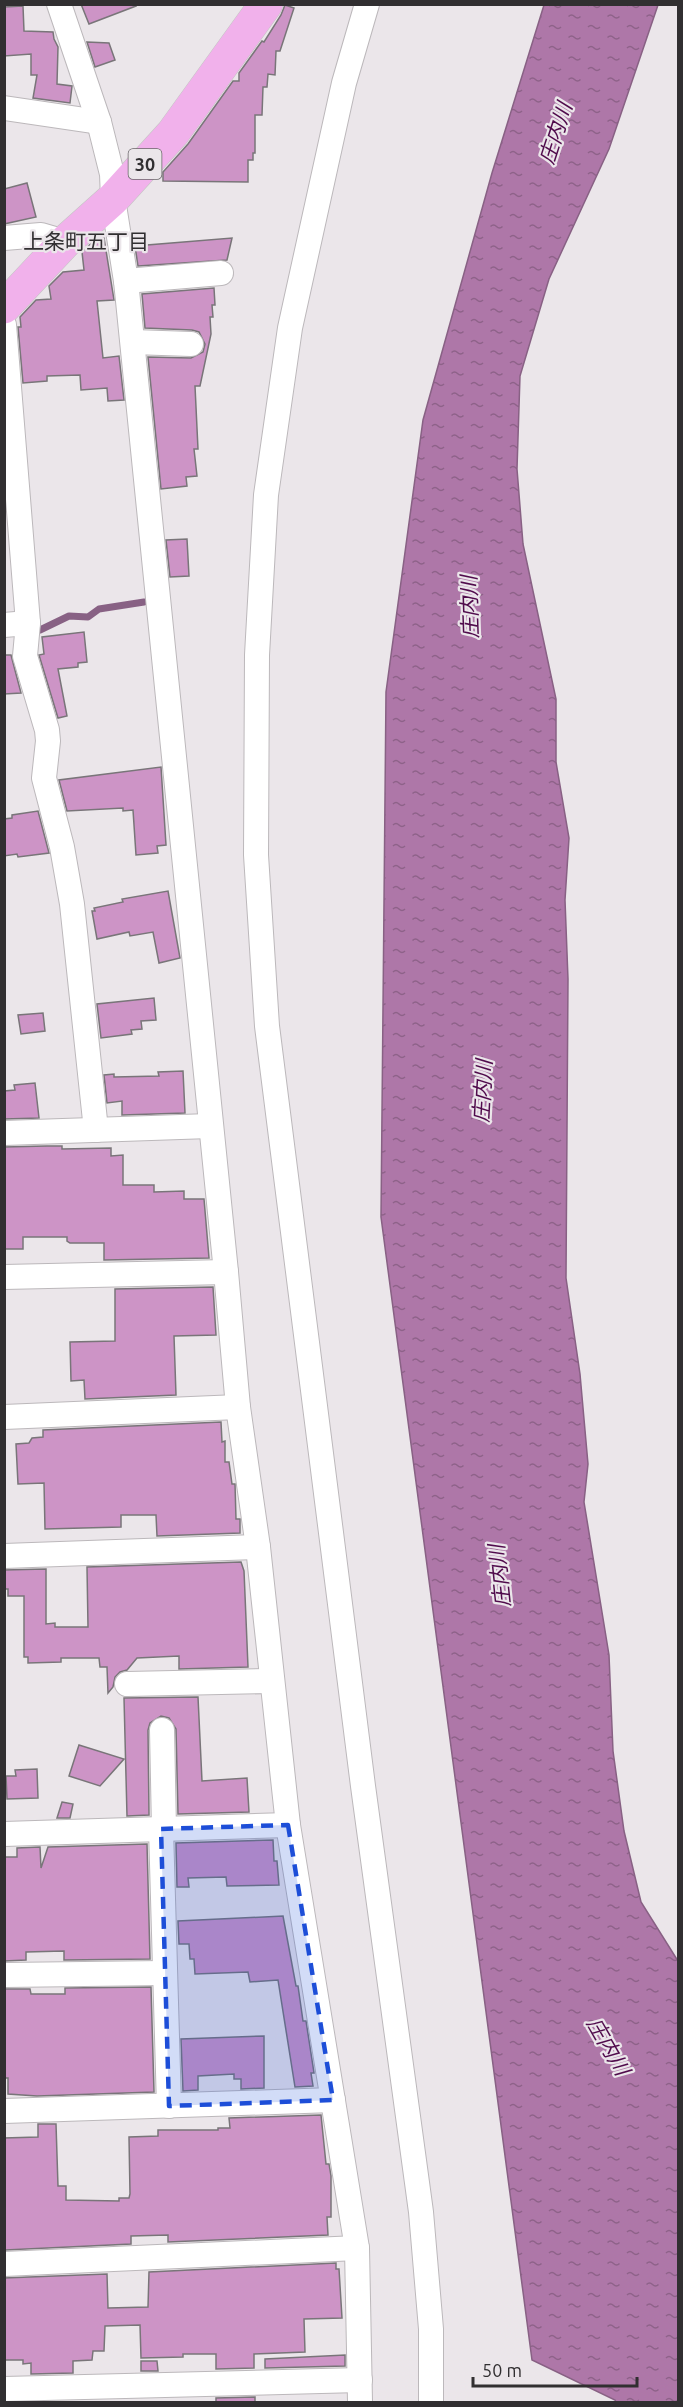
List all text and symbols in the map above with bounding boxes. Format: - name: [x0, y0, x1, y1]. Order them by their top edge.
- water label: 庄内川: [534, 97, 577, 167]
- road number: 30: [128, 149, 162, 179]
- district label: 上条町五丁目: [23, 229, 149, 253]
- water label: 庄内川: [456, 573, 482, 639]
- water label: 庄内川: [468, 1057, 496, 1123]
- water label: 庄内川: [484, 1541, 514, 1609]
- water label: 庄内川: [583, 2013, 636, 2081]
- scale bar: [473, 2350, 636, 2388]
- text: 50 m: [482, 2360, 522, 2380]

